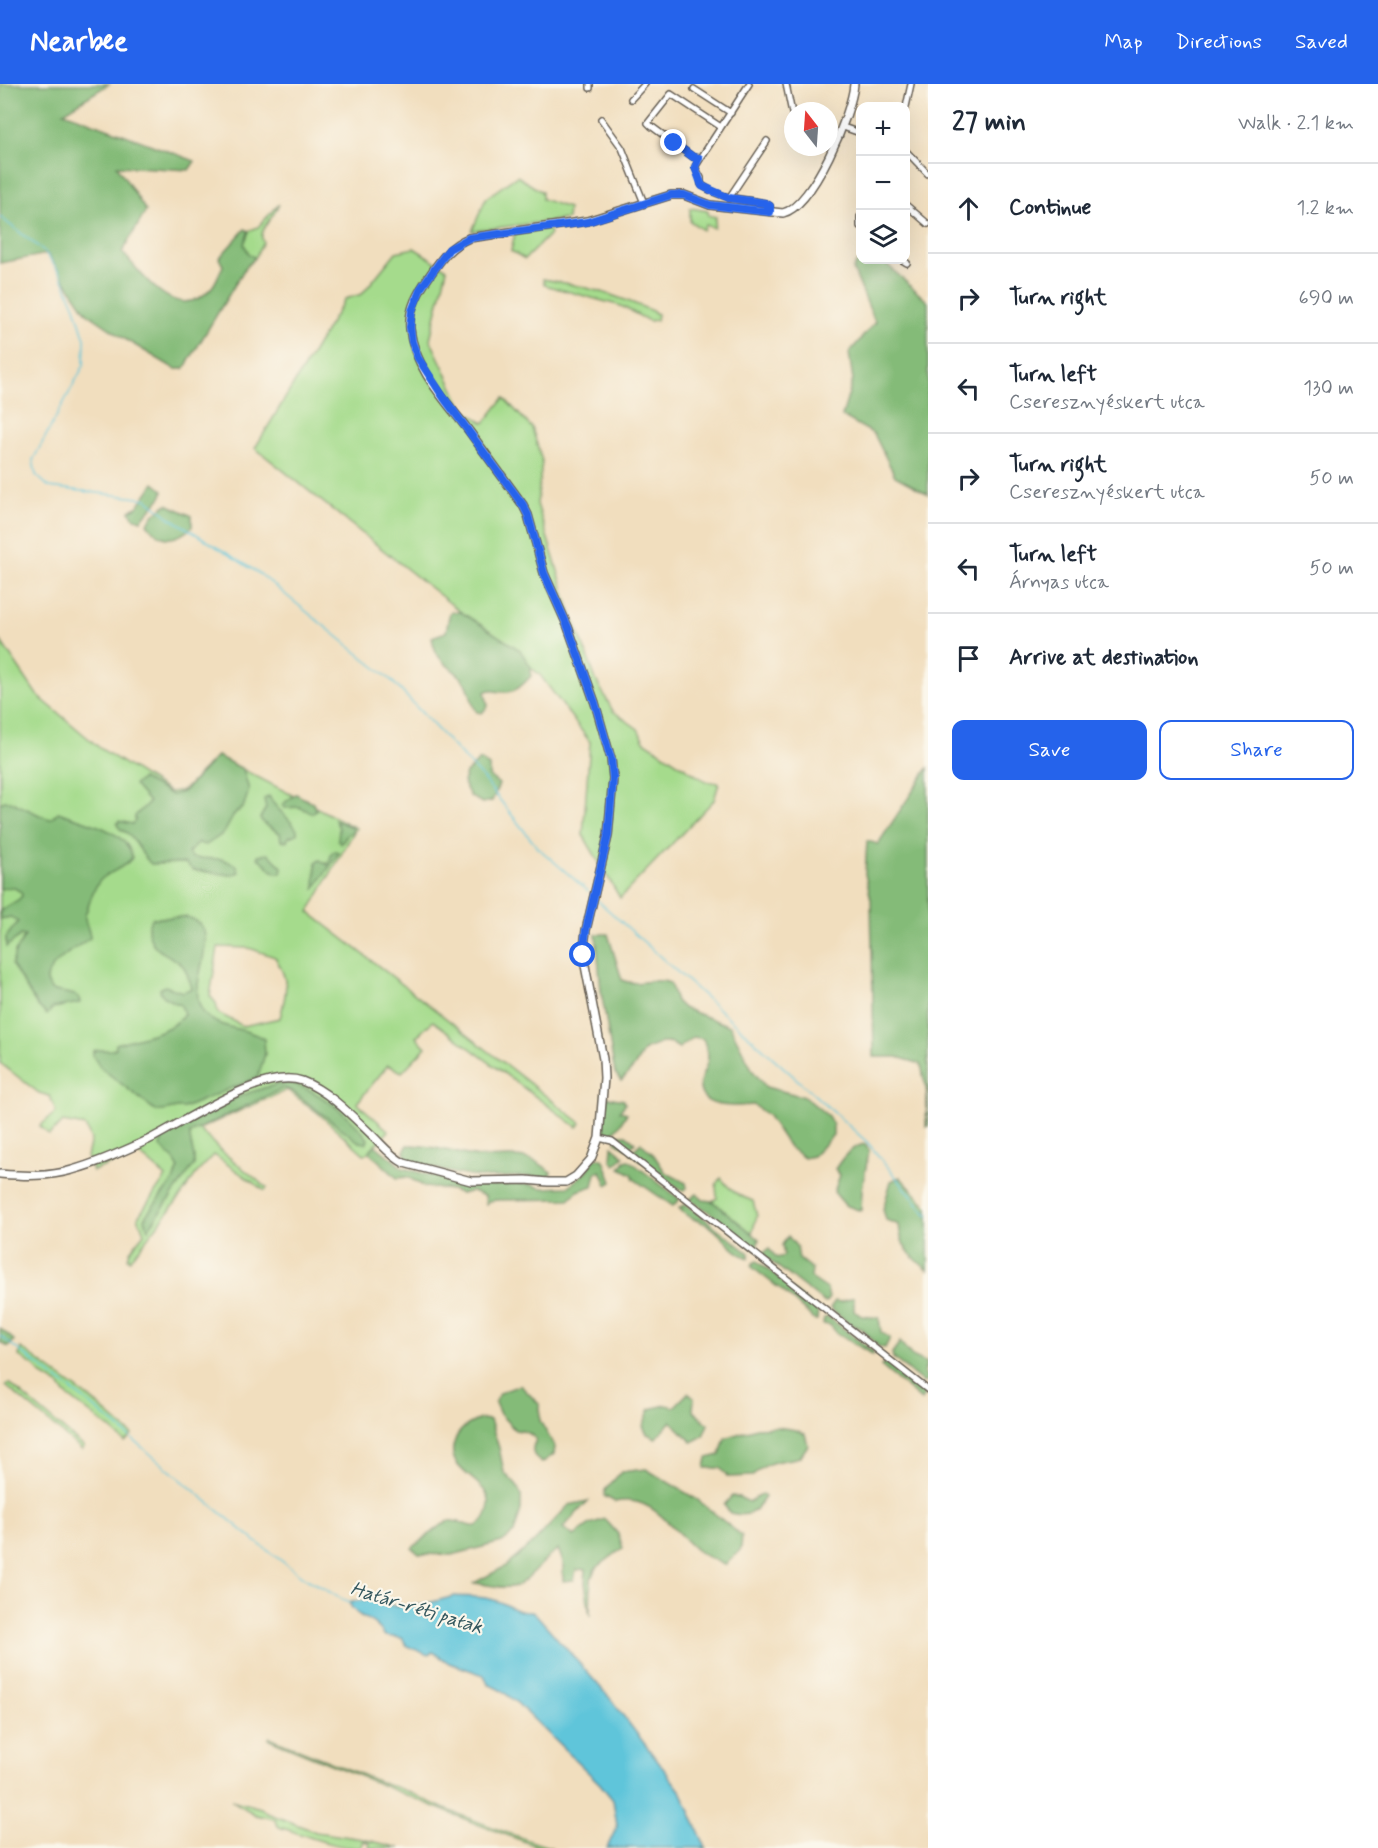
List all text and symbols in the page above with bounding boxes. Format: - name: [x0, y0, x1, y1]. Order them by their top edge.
- text: Nearbee: [30, 24, 128, 61]
- text: Map: [1104, 28, 1143, 56]
- text: Directions: [1176, 28, 1262, 56]
- text: Saved: [1295, 28, 1348, 56]
- north arrow: [784, 102, 838, 156]
- map controls: [856, 102, 910, 264]
- button: +: [856, 102, 910, 156]
- text: 27 min: [952, 106, 1026, 140]
- text: Walk · 2.1 km: [1238, 110, 1354, 137]
- route end: [660, 129, 686, 155]
- button: −: [856, 156, 910, 210]
- icon: ahead: [952, 192, 985, 225]
- text: Continue: [1009, 194, 1091, 222]
- text: 1.2 km: [1297, 195, 1354, 222]
- button: layers: [856, 210, 910, 264]
- icon: right: [952, 282, 985, 315]
- text: Turn right: [1009, 284, 1107, 312]
- text: 690 m: [1299, 285, 1354, 312]
- text: Turn left: [1009, 361, 1097, 389]
- icon: left: [952, 372, 985, 405]
- text: 130 m: [1303, 375, 1354, 402]
- text: Cseresznyéskert utca: [1009, 389, 1205, 416]
- text: Turn right: [1009, 451, 1107, 479]
- icon: right: [952, 462, 985, 495]
- text: 50 m: [1309, 465, 1354, 492]
- text: Cseresznyéskert utca: [1009, 479, 1205, 506]
- text: Turn left: [1009, 541, 1097, 569]
- icon: left: [952, 552, 985, 585]
- text: 50 m: [1309, 555, 1354, 582]
- text: Árnyas utca: [1009, 569, 1109, 596]
- icon: arrive: [952, 642, 985, 675]
- text: Arrive at destination: [1009, 644, 1199, 672]
- button: Save: [952, 720, 1147, 780]
- button: Share: [1159, 720, 1354, 780]
- route start: [569, 941, 595, 967]
- water label: Határ-réti patak: [347, 1576, 486, 1641]

